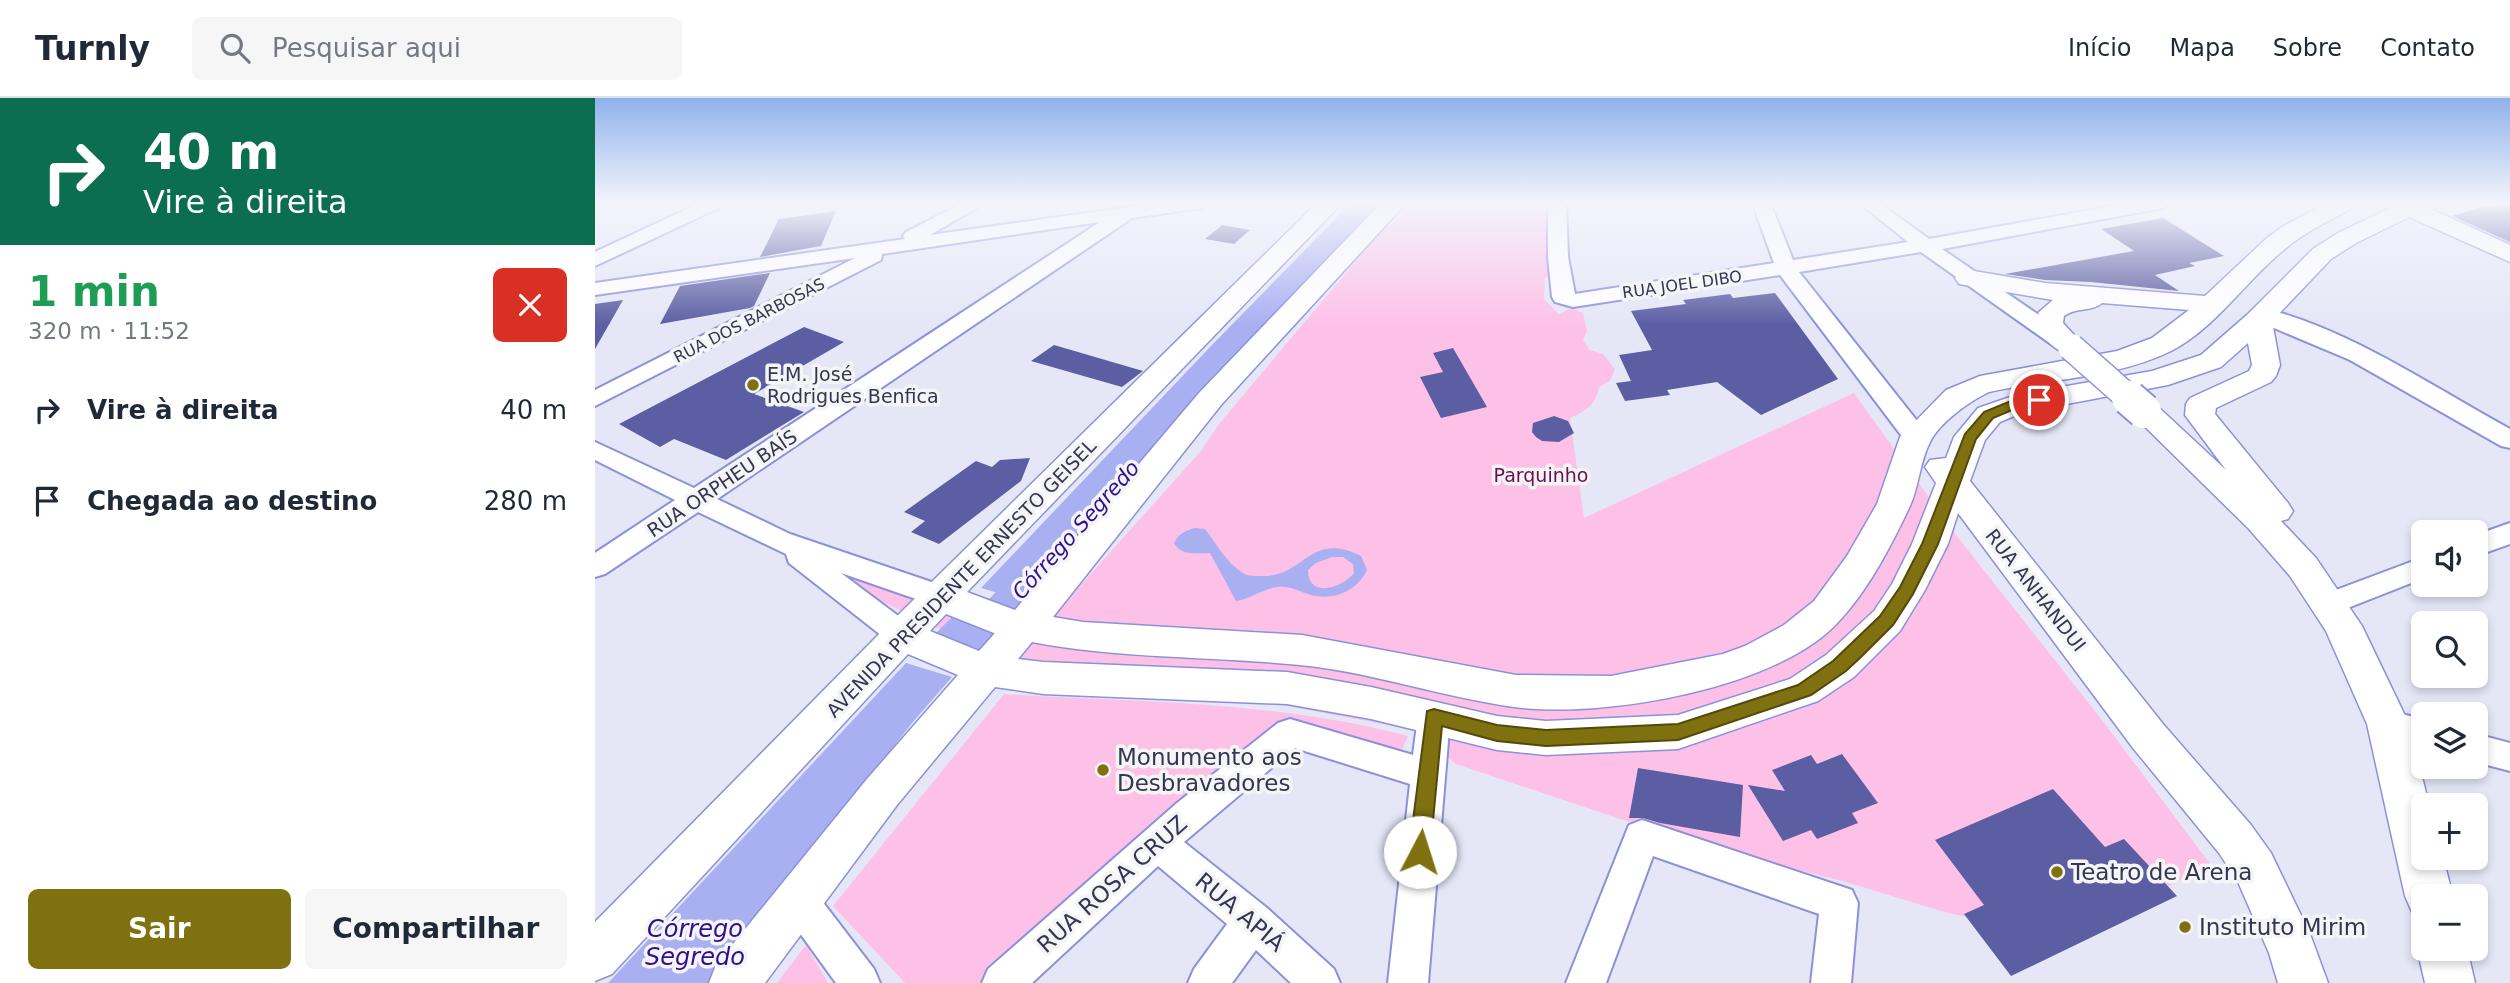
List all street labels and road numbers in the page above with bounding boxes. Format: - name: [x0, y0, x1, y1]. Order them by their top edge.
- street label: RUA JOEL DIBO: [1621, 267, 1743, 302]
- street label: RUA DOS BARBOSAS: [671, 274, 828, 367]
- street label: RUA ORPHEU BAÍS: [643, 425, 801, 541]
- street label: AVENIDA PRESIDENTE ERNESTO GEISEL: [822, 434, 1100, 722]
- street label: RUA ANHANDUI: [1981, 525, 2091, 655]
- street label: RUA ROSA CRUZ: [1032, 810, 1192, 958]
- street label: RUA APIÁ: [1190, 867, 1291, 957]

